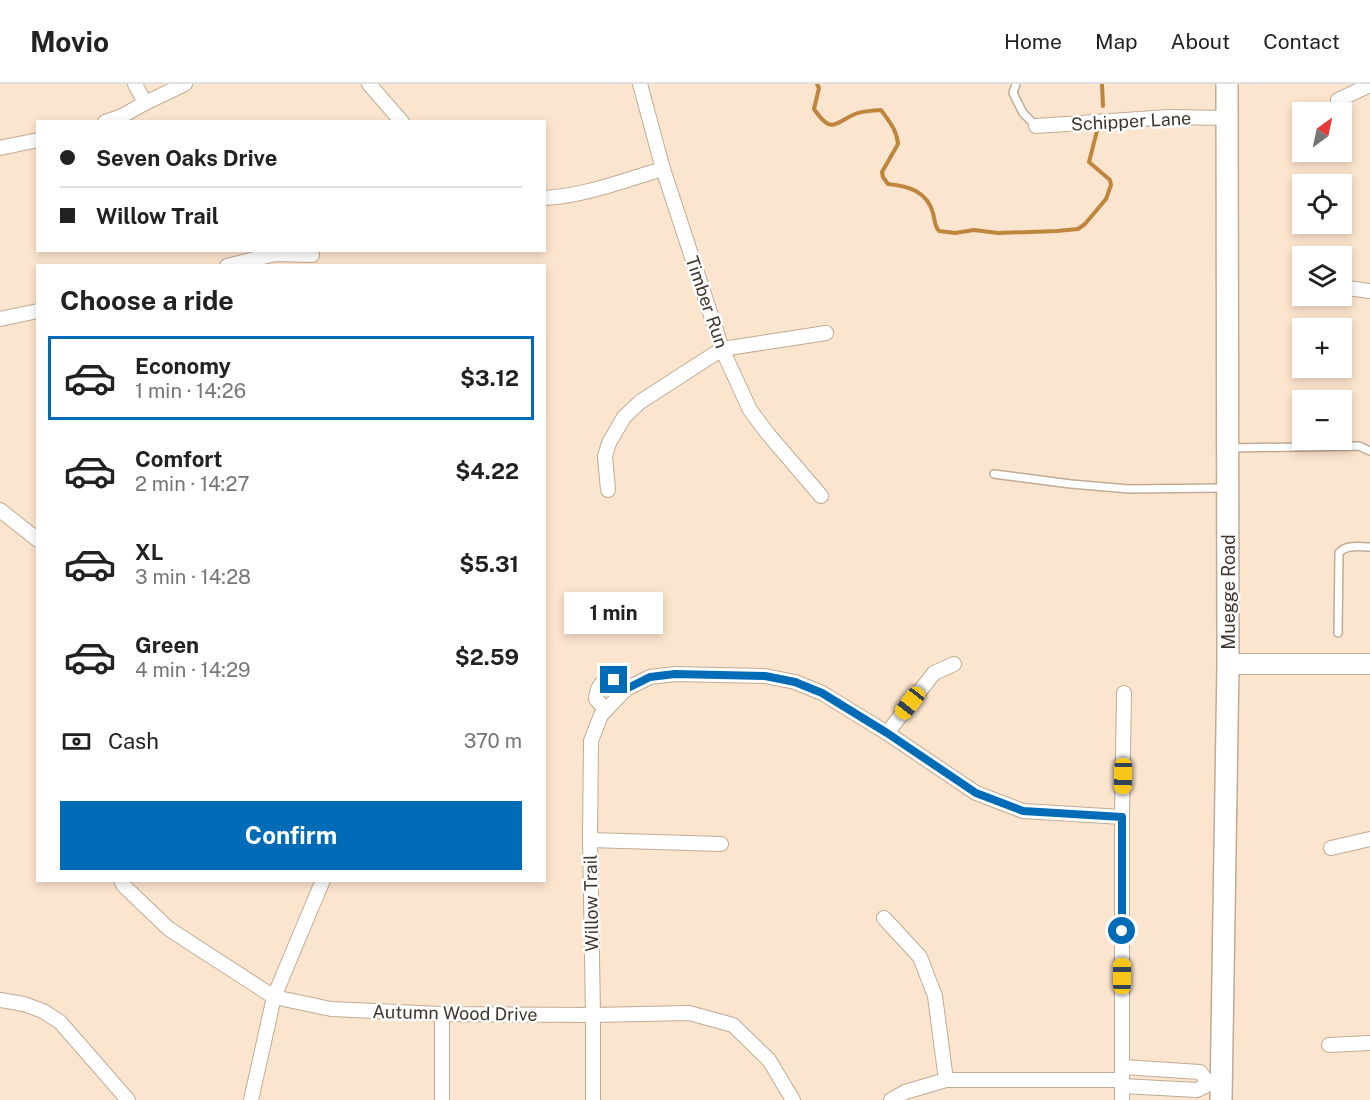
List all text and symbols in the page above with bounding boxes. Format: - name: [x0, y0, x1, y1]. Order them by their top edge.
- text: Movio: [30, 25, 109, 58]
- text: Home: [1004, 29, 1062, 54]
- text: Map: [1095, 29, 1138, 54]
- text: About: [1171, 29, 1230, 54]
- text: Contact: [1263, 29, 1340, 54]
- north arrow: [1292, 102, 1352, 162]
- map controls: [1292, 102, 1352, 450]
- street label: Schipper Lane: [1070, 107, 1192, 135]
- text: Seven Oaks Drive: [96, 145, 277, 171]
- button: locate: [1292, 174, 1352, 234]
- text: Willow Trail: [96, 203, 219, 229]
- button: layers: [1292, 246, 1352, 306]
- street label: Timber Run: [681, 253, 733, 351]
- text: Choose a ride: [60, 284, 234, 316]
- button: +: [1292, 318, 1352, 378]
- icon: car: [63, 351, 117, 405]
- text: Economy: [135, 353, 231, 379]
- text: $3.12: [460, 365, 519, 391]
- text: 1 min · 14:26: [135, 379, 246, 403]
- button: −: [1292, 390, 1352, 450]
- icon: car: [63, 444, 117, 498]
- text: Comfort: [135, 446, 222, 472]
- text: $4.22: [455, 458, 519, 484]
- text: 2 min · 14:27: [135, 472, 249, 496]
- street label: Muegge Road: [1218, 534, 1239, 650]
- icon: car: [63, 537, 117, 591]
- text: XL: [135, 539, 163, 565]
- text: $5.31: [459, 551, 519, 577]
- text: 3 min · 14:28: [135, 565, 251, 589]
- callout: 1 min: [564, 593, 664, 635]
- text: 1 min: [589, 601, 638, 625]
- icon: car: [63, 630, 117, 684]
- text: Green: [135, 632, 199, 658]
- text: $2.59: [455, 644, 519, 670]
- text: 4 min · 14:29: [135, 658, 251, 682]
- route end: [600, 666, 627, 693]
- car: [892, 683, 928, 723]
- icon: cash: [60, 725, 93, 758]
- text: Cash: [108, 728, 159, 754]
- text: 370 m: [464, 729, 522, 753]
- car: [1114, 758, 1132, 794]
- button: Confirm: [60, 801, 522, 870]
- street label: Willow Trail: [580, 854, 602, 952]
- route start: [1108, 917, 1135, 944]
- car: [1113, 958, 1131, 994]
- street label: Autumn Wood Drive: [372, 1001, 538, 1025]

